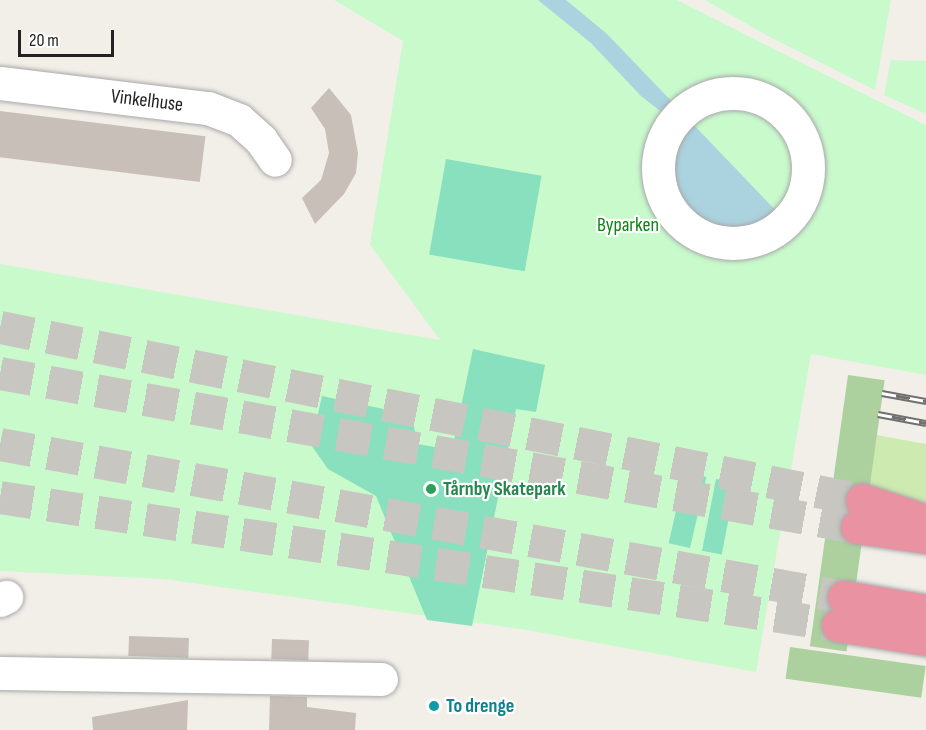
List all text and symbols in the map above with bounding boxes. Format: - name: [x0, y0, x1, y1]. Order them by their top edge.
- scale bar: [21, 18, 117, 56]
- text: 20 m: [29, 30, 59, 51]
- street label: Vinkelhuse: [110, 85, 184, 117]
- park label: Byparken: [597, 213, 659, 237]
- place label: Tårnby Skatepark: [443, 477, 566, 501]
- marker: Tårnby Skatepark: [424, 482, 438, 496]
- place label: To drenge: [446, 694, 514, 718]
- marker: To drenge: [427, 699, 441, 713]

